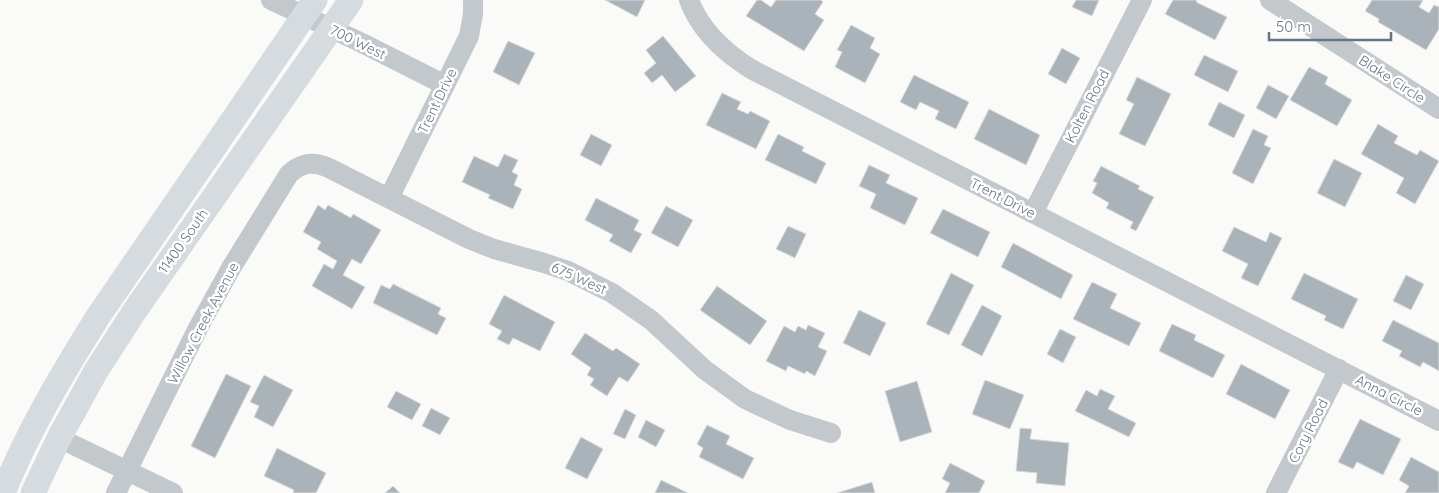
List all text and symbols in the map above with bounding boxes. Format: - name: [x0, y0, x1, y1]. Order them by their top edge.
- scale bar: [1269, 10, 1392, 42]
- text: 50 m: [1276, 17, 1311, 36]
- street label: 700 West: [327, 21, 389, 63]
- street label: Blake Circle: [1356, 51, 1428, 107]
- street label: Trent Drive: [413, 65, 461, 137]
- street label: Kolten Road: [1061, 66, 1113, 146]
- street label: Trent Drive: [967, 174, 1039, 222]
- street label: 11400 South: [154, 205, 212, 277]
- street label: 675 West: [549, 258, 610, 298]
- street label: Willow Creek Avenue: [163, 259, 243, 387]
- street label: Anna Circle: [1352, 370, 1426, 420]
- street label: Cory Road: [1284, 396, 1332, 466]

